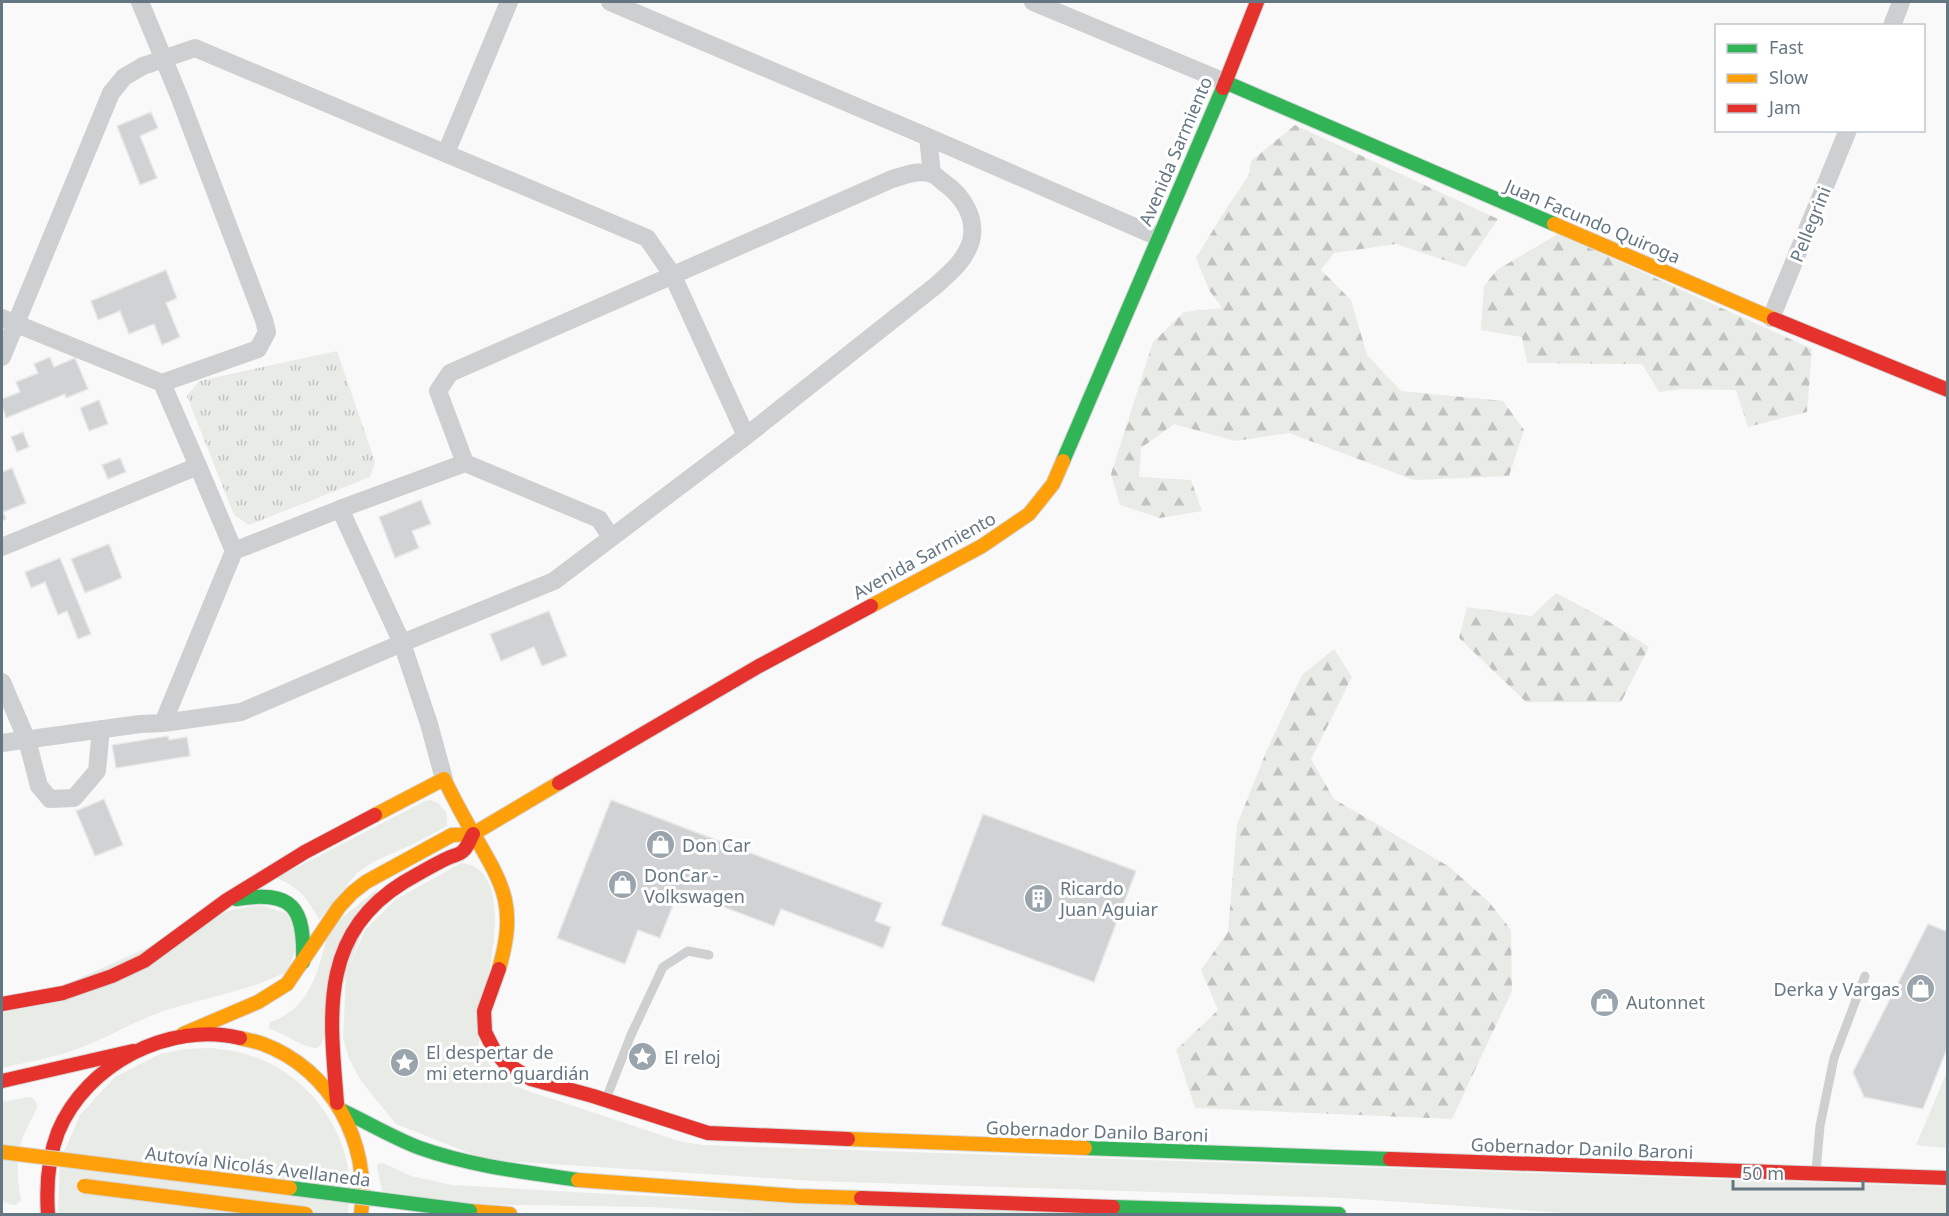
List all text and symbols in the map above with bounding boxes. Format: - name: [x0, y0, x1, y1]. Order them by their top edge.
- legend: [1715, 24, 1925, 132]
- text: Fast: [1769, 35, 1804, 59]
- text: Slow: [1769, 65, 1808, 89]
- street label: Avenida Sarmiento: [1133, 73, 1217, 229]
- text: Jam: [1767, 95, 1801, 119]
- street label: Juan Facundo Quiroga: [1500, 172, 1684, 269]
- street label: Pellegrini: [1784, 183, 1836, 265]
- street label: Avenida Sarmiento: [848, 506, 1000, 604]
- shop icon: Don Car: [645, 829, 677, 861]
- place label: Don Car: [682, 833, 751, 857]
- place label: DonCar - Volkswagen: [644, 863, 745, 908]
- shop icon: DonCar - Volkswagen: [607, 869, 639, 901]
- place label: Ricardo Juan Aguiar: [1058, 876, 1158, 921]
- building icon: Ricardo Juan Aguiar: [1023, 882, 1055, 914]
- shop icon: Derka y Vargas: [1905, 973, 1937, 1005]
- place label: Derka y Vargas: [1773, 977, 1900, 1001]
- shop icon: Autonnet: [1589, 986, 1621, 1018]
- place label: Autonnet: [1626, 990, 1705, 1014]
- place label: El despertar de mi eterno guardián: [426, 1040, 589, 1085]
- place icon: El reloj: [627, 1041, 659, 1073]
- place label: El reloj: [664, 1045, 721, 1069]
- place icon: El despertar de mi eterno guardián: [389, 1046, 421, 1078]
- street label: Gobernador Danilo Baroni: [985, 1115, 1209, 1147]
- street label: Gobernador Danilo Baroni: [1470, 1132, 1694, 1164]
- street label: Autovía Nicolás Avellaneda: [144, 1140, 372, 1192]
- scale bar: [1733, 1153, 1864, 1191]
- text: 50 m: [1742, 1161, 1784, 1185]

